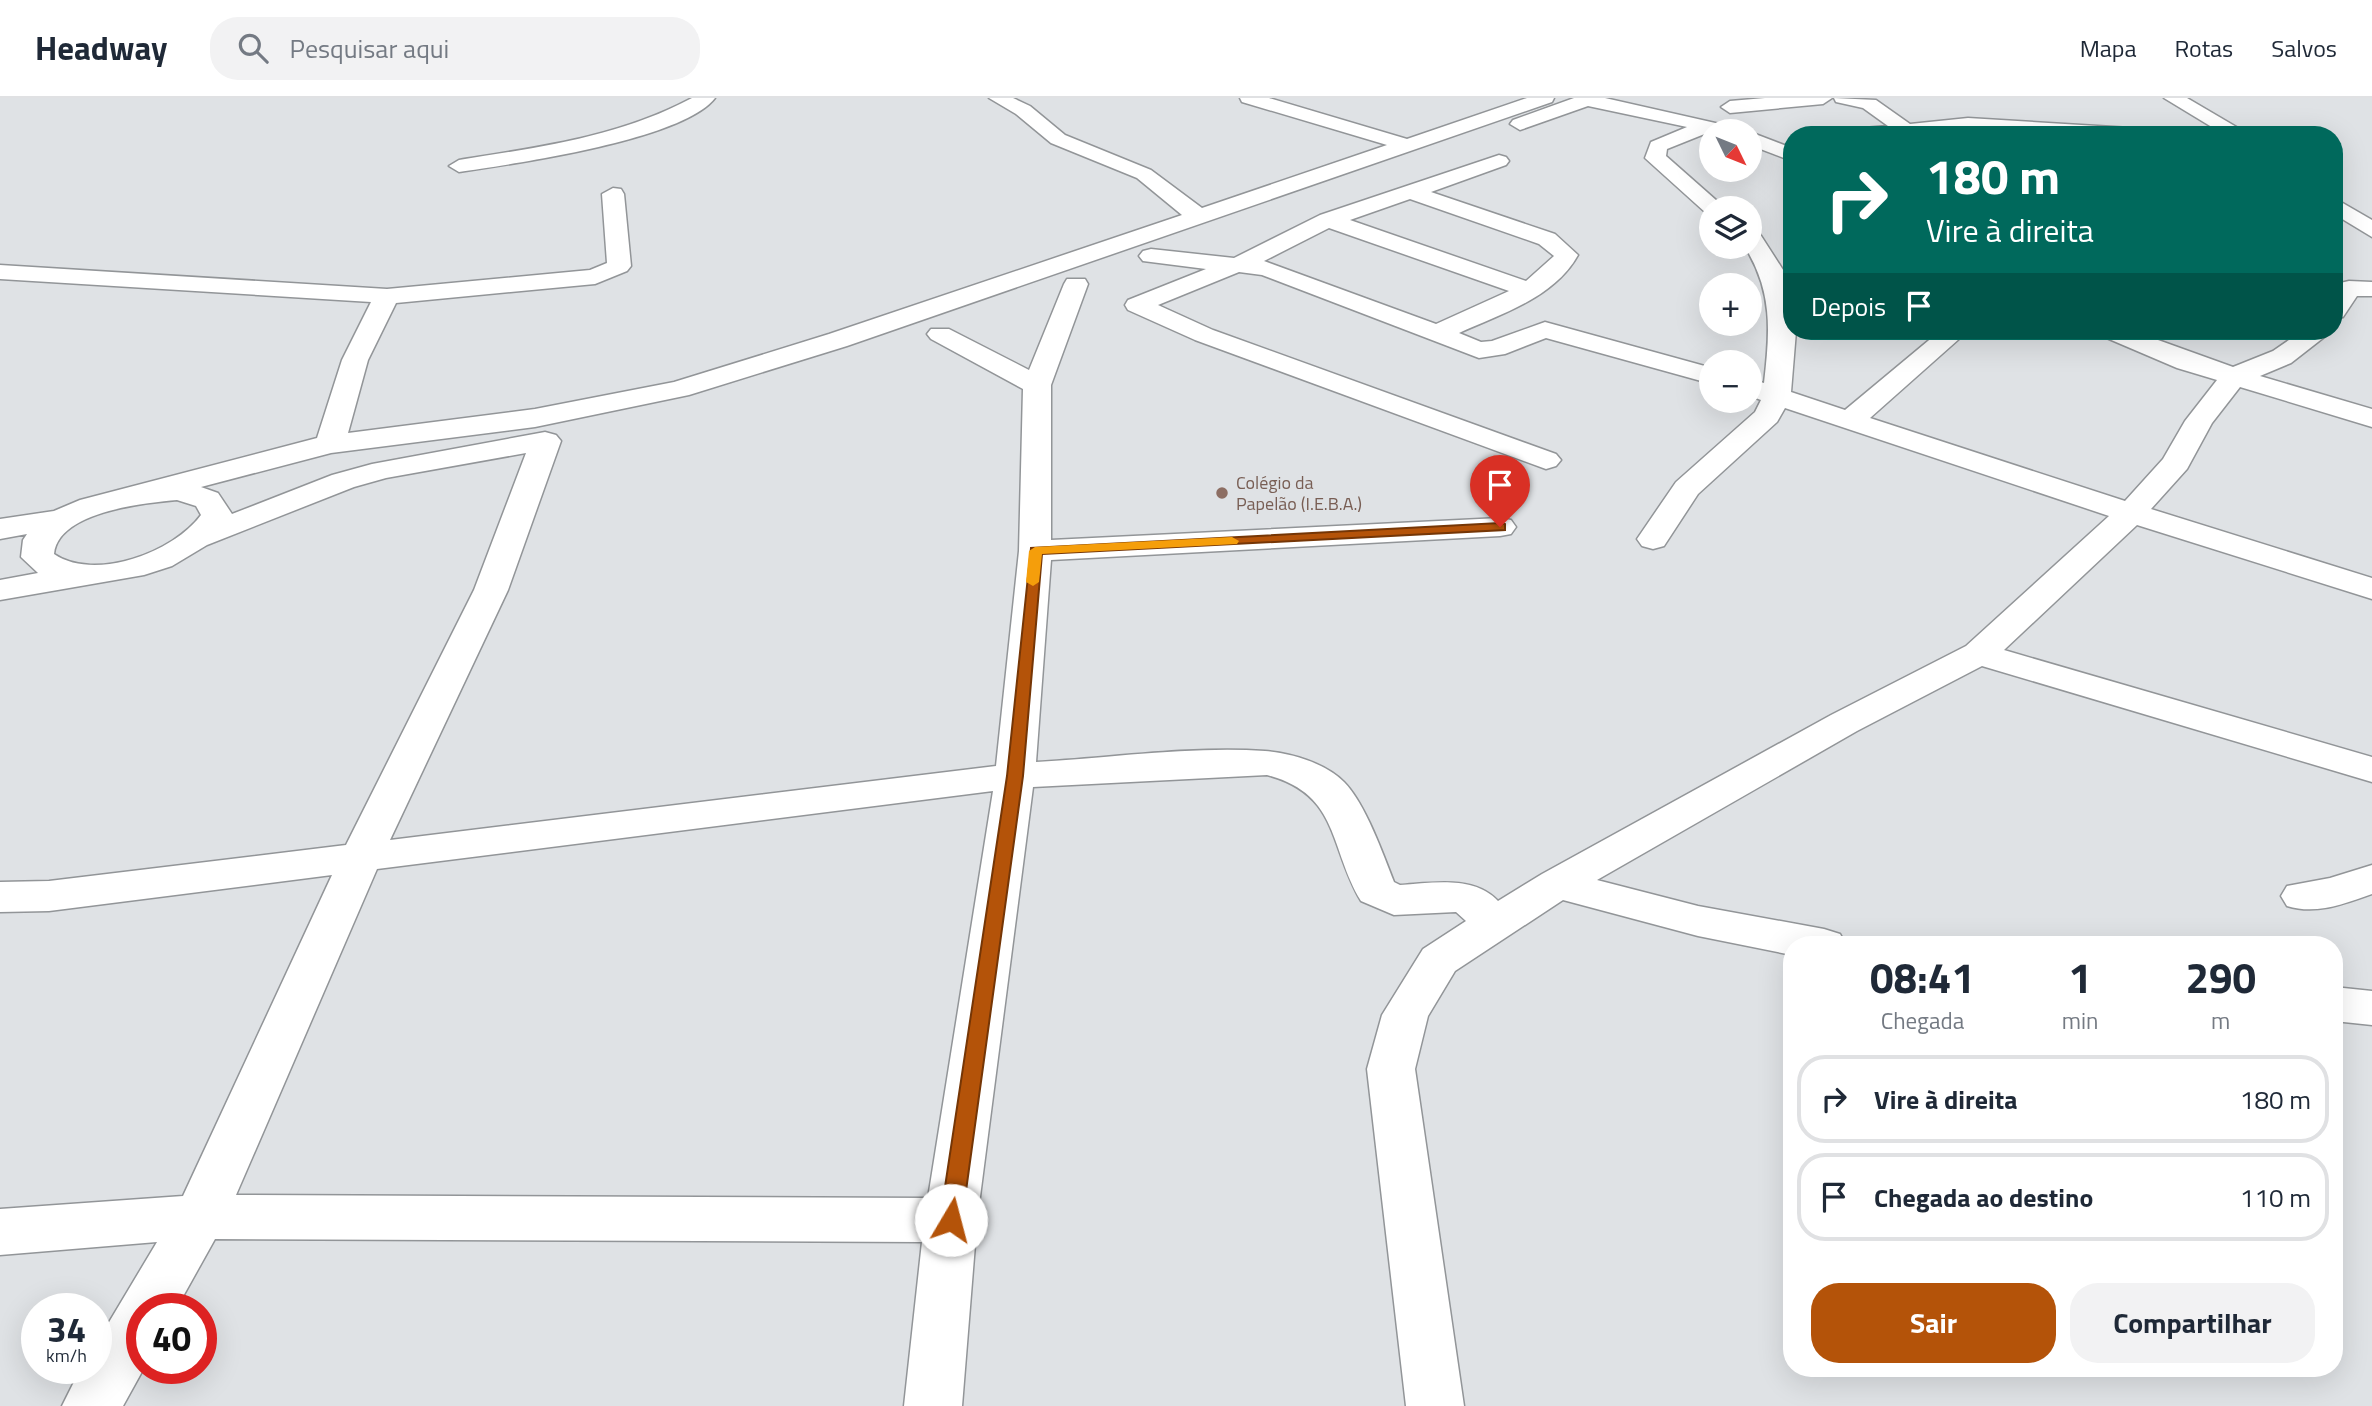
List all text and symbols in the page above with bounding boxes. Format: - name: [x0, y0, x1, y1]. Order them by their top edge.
- search box: [210, 17, 700, 80]
- text: Headway: [35, 23, 168, 73]
- icon: search: [234, 29, 272, 67]
- text: Pesquisar aqui: [290, 29, 449, 68]
- text: Mapa: [2080, 30, 2136, 66]
- text: Rotas: [2174, 30, 2233, 66]
- text: Salvos: [2271, 30, 2337, 66]
- north arrow: [1699, 119, 1762, 182]
- map controls: [1699, 119, 1762, 413]
- text: 180 m: [1926, 138, 2060, 213]
- icon: right: [1811, 154, 1902, 245]
- button: layers: [1699, 196, 1762, 259]
- text: Vire à direita: [1926, 206, 2094, 254]
- button: +: [1699, 273, 1762, 336]
- text: Depois: [1811, 287, 1886, 326]
- icon: arrive: [1900, 287, 1938, 325]
- button: −: [1699, 350, 1762, 413]
- pin: [1470, 455, 1530, 527]
- icon: arrive: [1481, 466, 1519, 504]
- place label: Colégio da Papelão (I.E.B.A.): [1236, 469, 1362, 517]
- marker: Colégio da Papelão (I.E.B.A.): [1214, 485, 1230, 501]
- text: 08:41: [1870, 945, 1975, 1009]
- text: 1: [2068, 945, 2092, 1009]
- text: 290: [2185, 945, 2256, 1009]
- text: Chegada: [1881, 1003, 1964, 1038]
- text: min: [2062, 1003, 2098, 1038]
- text: m: [2211, 1003, 2230, 1038]
- icon: right: [1815, 1080, 1853, 1118]
- text: Vire à direita: [1874, 1080, 2017, 1119]
- text: 180 m: [2240, 1080, 2311, 1119]
- icon: arrive: [1815, 1178, 1853, 1216]
- text: Chegada ao destino: [1874, 1178, 2093, 1217]
- text: 110 m: [2240, 1178, 2311, 1217]
- position arrow: [914, 1183, 988, 1257]
- button: Sair: [1811, 1283, 2056, 1363]
- button: Compartilhar: [2070, 1283, 2315, 1363]
- speed limit sign: 40: [126, 1293, 217, 1384]
- text: 34: [47, 1302, 86, 1356]
- text: km/h: [46, 1342, 87, 1369]

